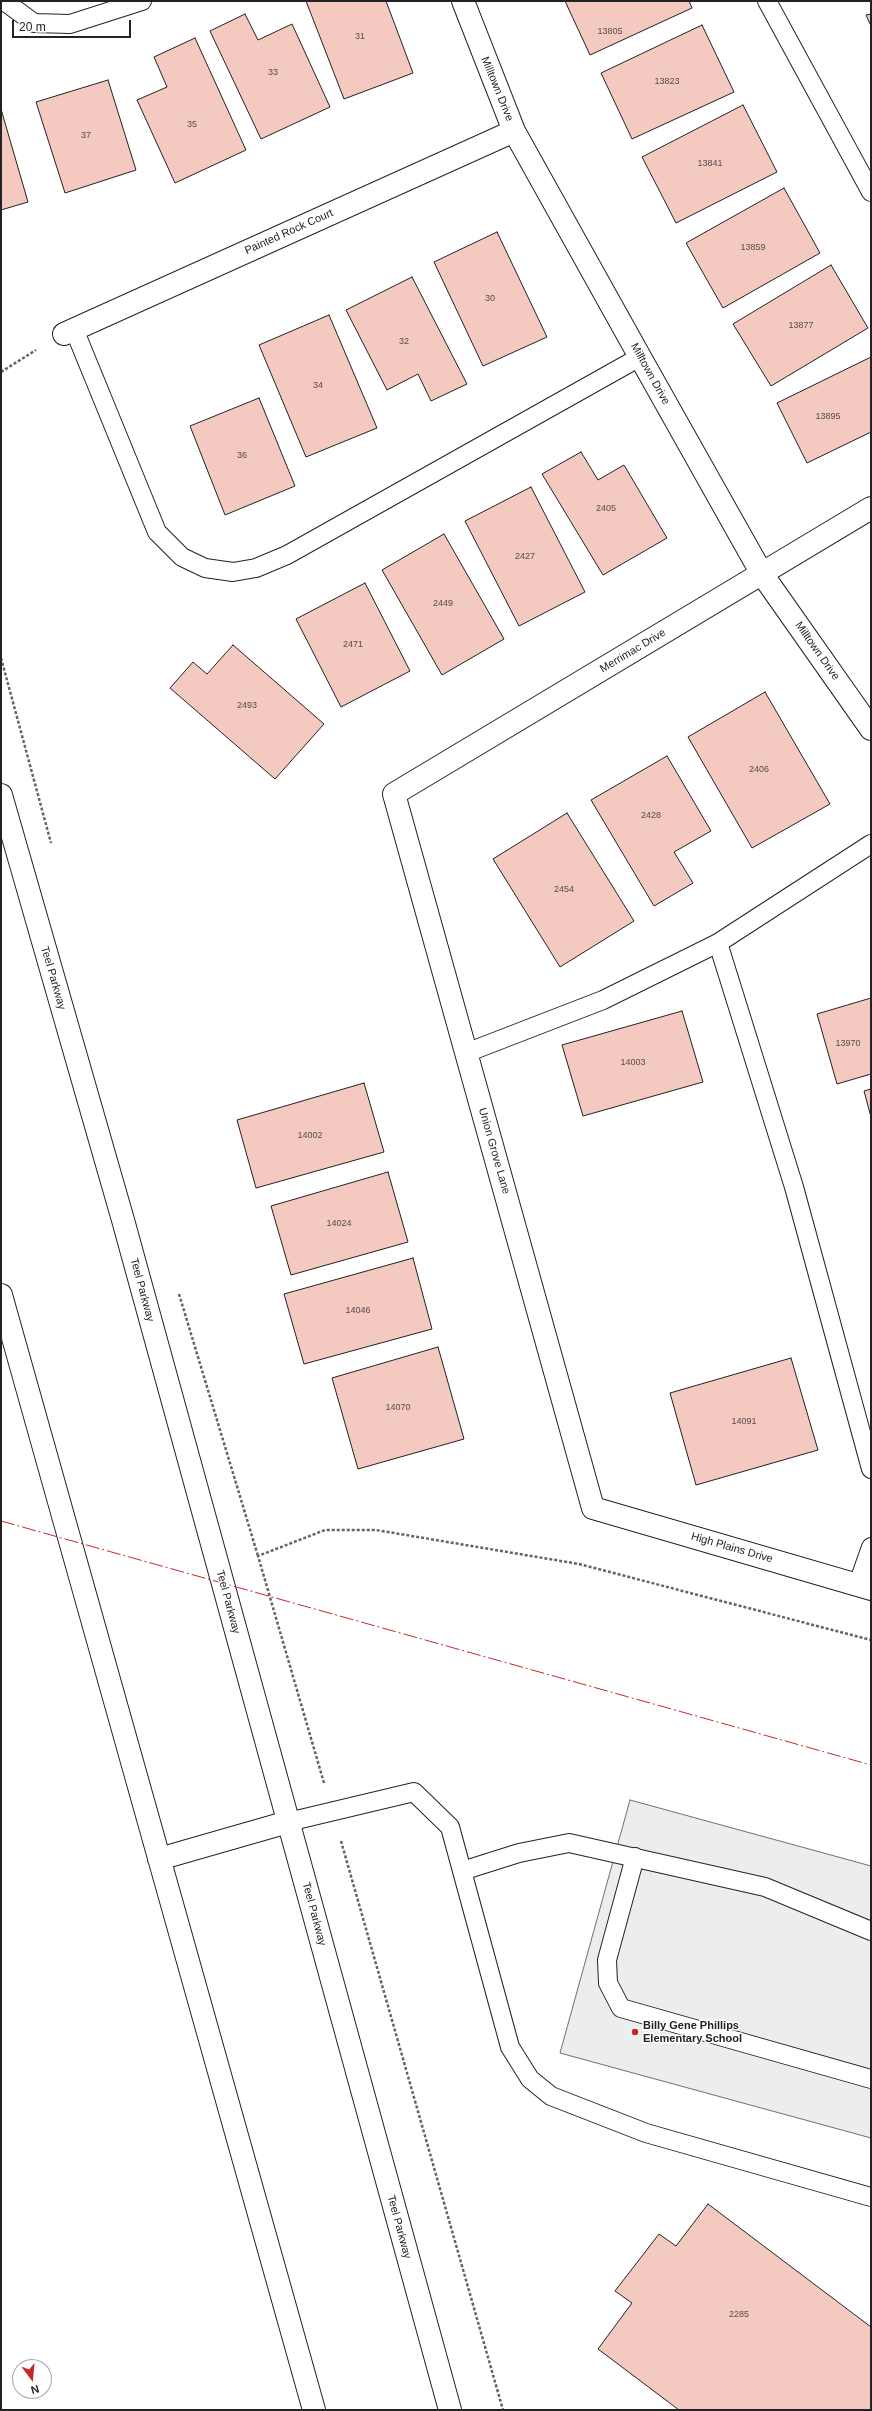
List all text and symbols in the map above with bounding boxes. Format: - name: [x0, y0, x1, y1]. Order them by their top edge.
- scale bar: [14, 12, 133, 38]
- text: 20 m: [19, 20, 46, 34]
- house number: 13805: [597, 27, 623, 37]
- house number: 31: [355, 32, 365, 42]
- street label: Milltown Drive: [478, 55, 516, 123]
- house number: 33: [268, 68, 278, 78]
- house number: 13823: [654, 77, 680, 87]
- house number: 35: [187, 120, 197, 130]
- house number: 37: [81, 131, 91, 141]
- house number: 13841: [697, 159, 723, 169]
- street label: Painted Rock Court: [243, 207, 335, 257]
- house number: 13859: [740, 243, 766, 253]
- house number: 30: [485, 294, 495, 304]
- house number: 13877: [788, 321, 814, 331]
- house number: 32: [399, 337, 409, 347]
- street label: Milltown Drive: [628, 341, 672, 407]
- house number: 34: [313, 381, 323, 391]
- house number: 13895: [815, 412, 841, 422]
- house number: 36: [237, 451, 247, 461]
- house number: 2405: [596, 504, 616, 514]
- house number: 2427: [515, 552, 535, 562]
- house number: 2449: [433, 599, 453, 609]
- street label: Milltown Drive: [792, 619, 842, 683]
- street label: Merrimac Drive: [598, 626, 668, 676]
- house number: 2471: [343, 640, 363, 650]
- house number: 2493: [237, 701, 257, 711]
- house number: 2406: [749, 765, 769, 775]
- house number: 2428: [641, 811, 661, 821]
- house number: 2454: [554, 885, 574, 895]
- street label: Teel Parkway: [38, 945, 68, 1011]
- house number: 13970: [835, 1039, 861, 1049]
- house number: 14003: [620, 1058, 646, 1068]
- street label: Union Grove Lane: [475, 1106, 513, 1196]
- house number: 14002: [297, 1131, 323, 1141]
- house number: 14024: [326, 1219, 352, 1229]
- street label: Teel Parkway: [127, 1257, 157, 1323]
- house number: 14046: [345, 1306, 371, 1316]
- house number: 14070: [385, 1403, 411, 1413]
- house number: 14091: [731, 1417, 757, 1427]
- street label: High Plains Drive: [690, 1530, 774, 1566]
- street label: Teel Parkway: [213, 1569, 243, 1635]
- street label: Teel Parkway: [299, 1881, 329, 1947]
- place label: Billy Gene Phillips Elementary School: [643, 2019, 742, 2045]
- marker: Billy Gene Phillips Elementary School: [630, 2027, 640, 2037]
- street label: Teel Parkway: [384, 2194, 414, 2260]
- house number: 2285: [729, 2310, 749, 2320]
- north arrow: [12, 2359, 52, 2399]
- text: N: [30, 2383, 41, 2396]

